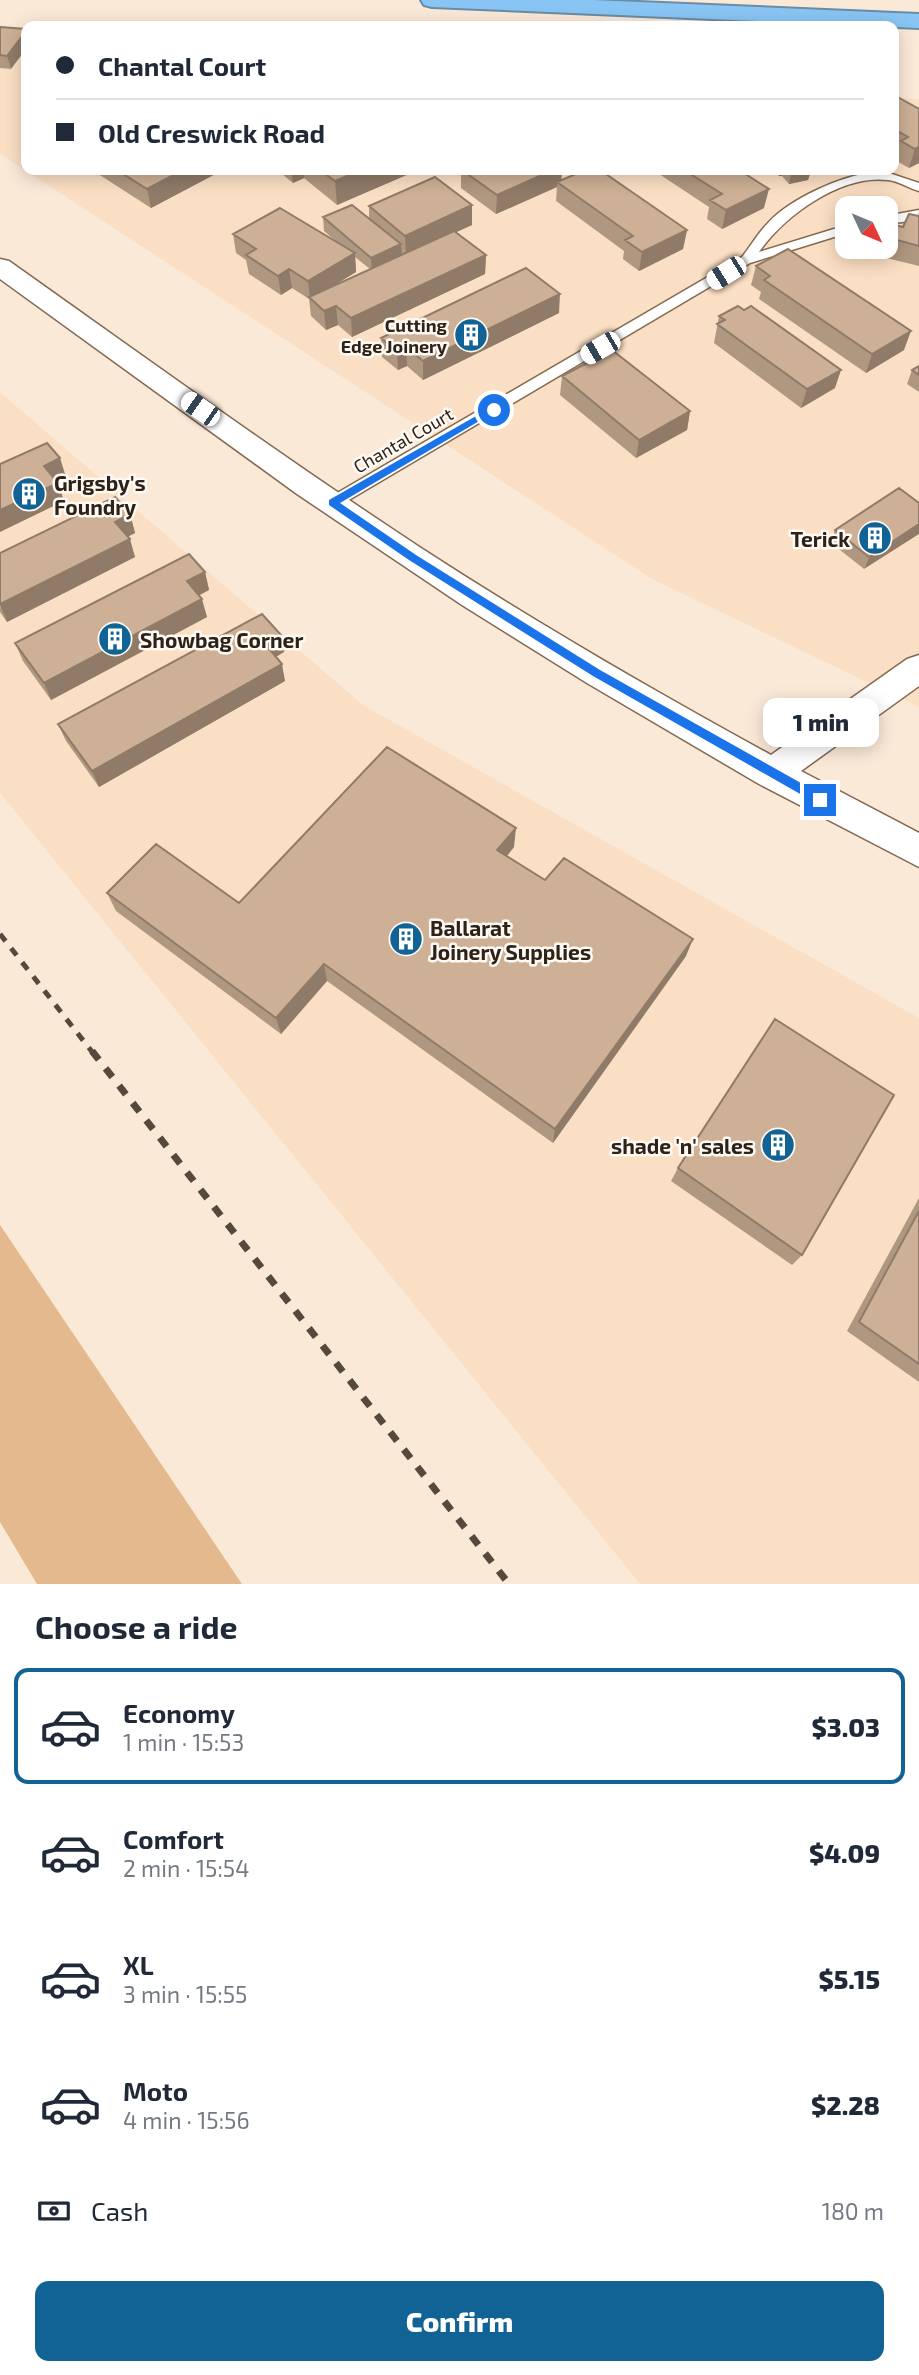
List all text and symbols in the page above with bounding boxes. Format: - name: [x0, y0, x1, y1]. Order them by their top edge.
- text: Chantal Court: [98, 50, 266, 81]
- text: Old Creswick Road: [98, 117, 325, 148]
- north arrow: [835, 196, 898, 259]
- map controls: [835, 196, 898, 259]
- car: [703, 253, 750, 293]
- place label: Cutting Edge Joinery: [341, 314, 448, 357]
- building icon: Cutting Edge Joinery: [452, 316, 490, 354]
- car: [577, 328, 624, 368]
- car: [177, 388, 224, 430]
- route start: [478, 394, 510, 426]
- street label: Chantal Court: [349, 403, 457, 477]
- place label: Grigsby's Foundry: [54, 470, 146, 520]
- building icon: Grigsby's Foundry: [10, 475, 48, 513]
- building icon: Terick: [856, 519, 894, 557]
- place label: Terick: [790, 526, 850, 551]
- building icon: Showbag Corner: [96, 620, 134, 658]
- place label: Showbag Corner: [140, 627, 303, 652]
- callout: 1 min: [762, 698, 878, 748]
- text: 1 min: [793, 708, 849, 736]
- route end: [804, 784, 836, 816]
- place label: Ballarat Joinery Supplies: [430, 915, 591, 965]
- building icon: Ballarat Joinery Supplies: [387, 920, 425, 958]
- building icon: shade 'n' sales: [759, 1126, 797, 1164]
- place label: shade 'n' sales: [611, 1133, 754, 1158]
- text: Choose a ride: [35, 1607, 238, 1645]
- icon: car: [39, 1695, 102, 1758]
- text: Economy: [123, 1697, 235, 1728]
- text: $3.03: [812, 1711, 880, 1742]
- text: 1 min · 15:53: [123, 1728, 244, 1756]
- icon: car: [39, 1821, 102, 1884]
- text: Comfort: [123, 1823, 224, 1854]
- text: $4.09: [809, 1837, 880, 1868]
- text: 2 min · 15:54: [123, 1854, 249, 1882]
- icon: car: [39, 1947, 102, 2010]
- text: XL: [123, 1949, 154, 1980]
- text: $5.15: [818, 1963, 880, 1994]
- text: 3 min · 15:55: [123, 1980, 247, 2008]
- icon: car: [39, 2073, 102, 2136]
- text: Moto: [123, 2075, 188, 2106]
- text: $2.28: [811, 2089, 880, 2120]
- text: 4 min · 15:56: [123, 2106, 250, 2134]
- icon: cash: [35, 2192, 73, 2230]
- text: Cash: [91, 2195, 148, 2226]
- text: 180 m: [822, 2197, 884, 2225]
- button: Confirm: [35, 2281, 884, 2361]

